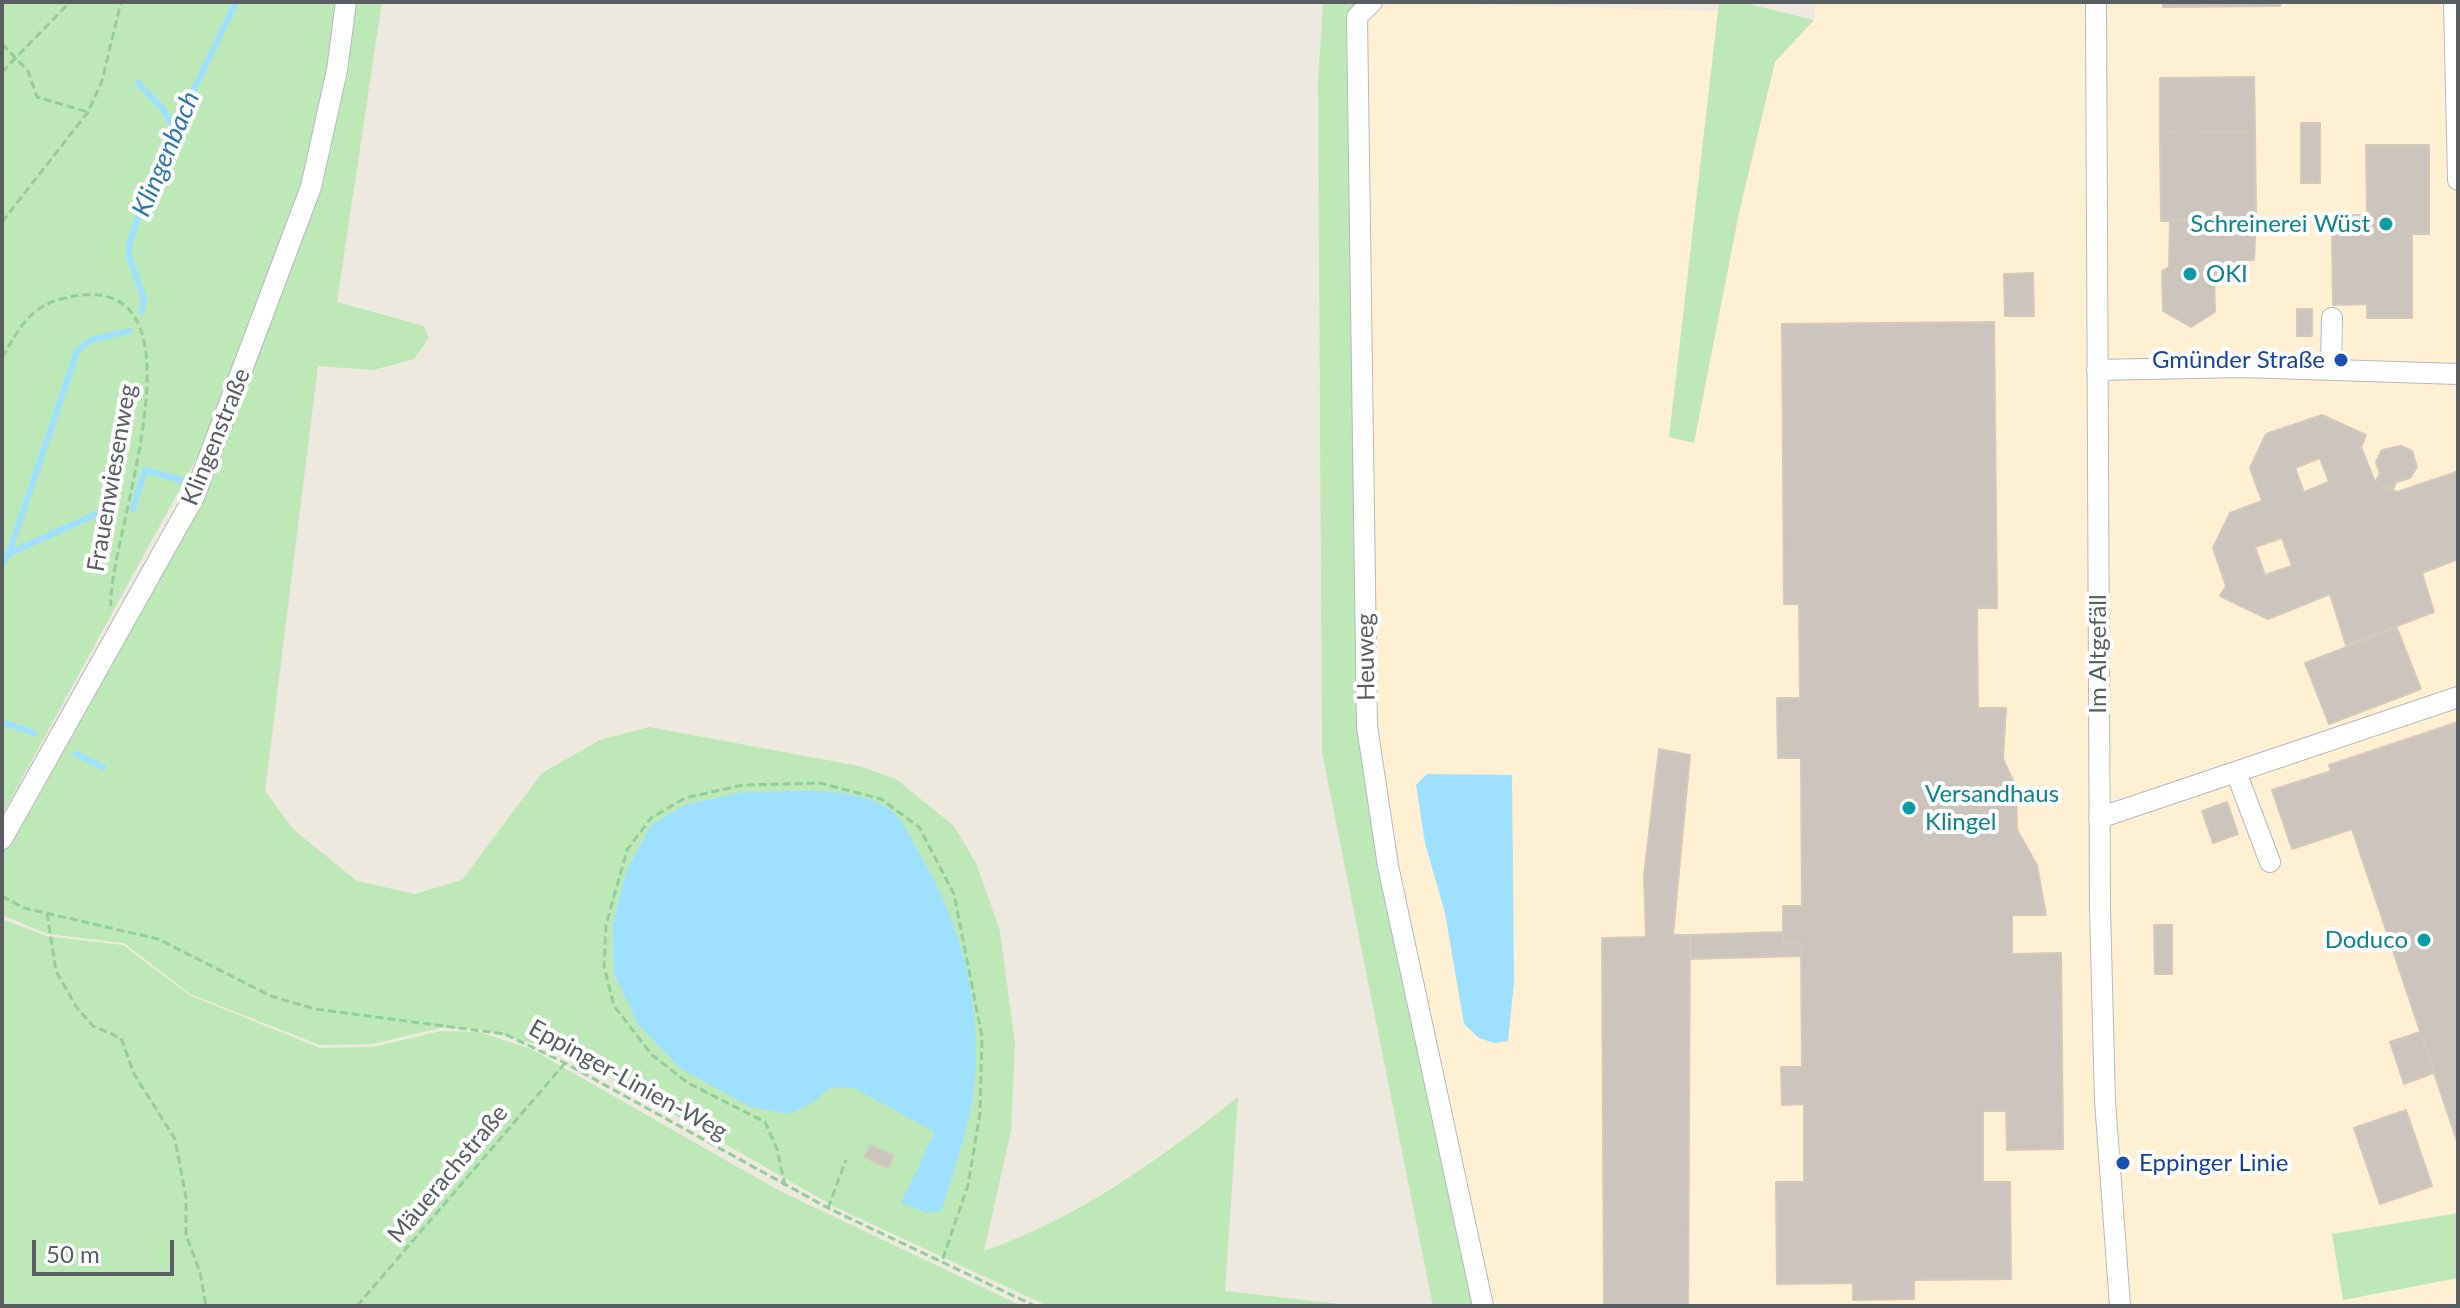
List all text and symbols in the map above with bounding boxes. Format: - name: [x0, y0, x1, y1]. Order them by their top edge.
- water label: Klingenbach: [126, 87, 206, 221]
- place label: Schreinerei Wüst: [2190, 210, 2370, 238]
- marker: Schreinerei Wüst: [2377, 215, 2395, 233]
- place label: OKI: [2206, 260, 2248, 288]
- marker: OKI: [2181, 265, 2199, 283]
- place label: Gmünder Straße: [2152, 346, 2325, 374]
- marker: Gmünder Straße: [2332, 351, 2350, 369]
- street label: Klingenstraße: [175, 364, 257, 510]
- street label: Frauenwiesenweg: [81, 382, 143, 574]
- street label: Im Altgefäll: [2084, 594, 2112, 714]
- street label: Heuweg: [1351, 613, 1381, 701]
- place label: Versandhaus Klingel: [1925, 780, 2059, 836]
- marker: Versandhaus Klingel: [1900, 799, 1918, 817]
- place label: Doduco: [2325, 926, 2408, 954]
- marker: Doduco: [2415, 931, 2433, 949]
- street label: Eppinger-Linien-Weg: [524, 1014, 732, 1146]
- street label: Mäuerachstraße: [382, 1099, 514, 1249]
- place label: Eppinger Linie: [2139, 1149, 2288, 1177]
- marker: Eppinger Linie: [2114, 1154, 2132, 1172]
- scale bar: [36, 1224, 178, 1274]
- text: 50 m: [46, 1239, 100, 1268]

